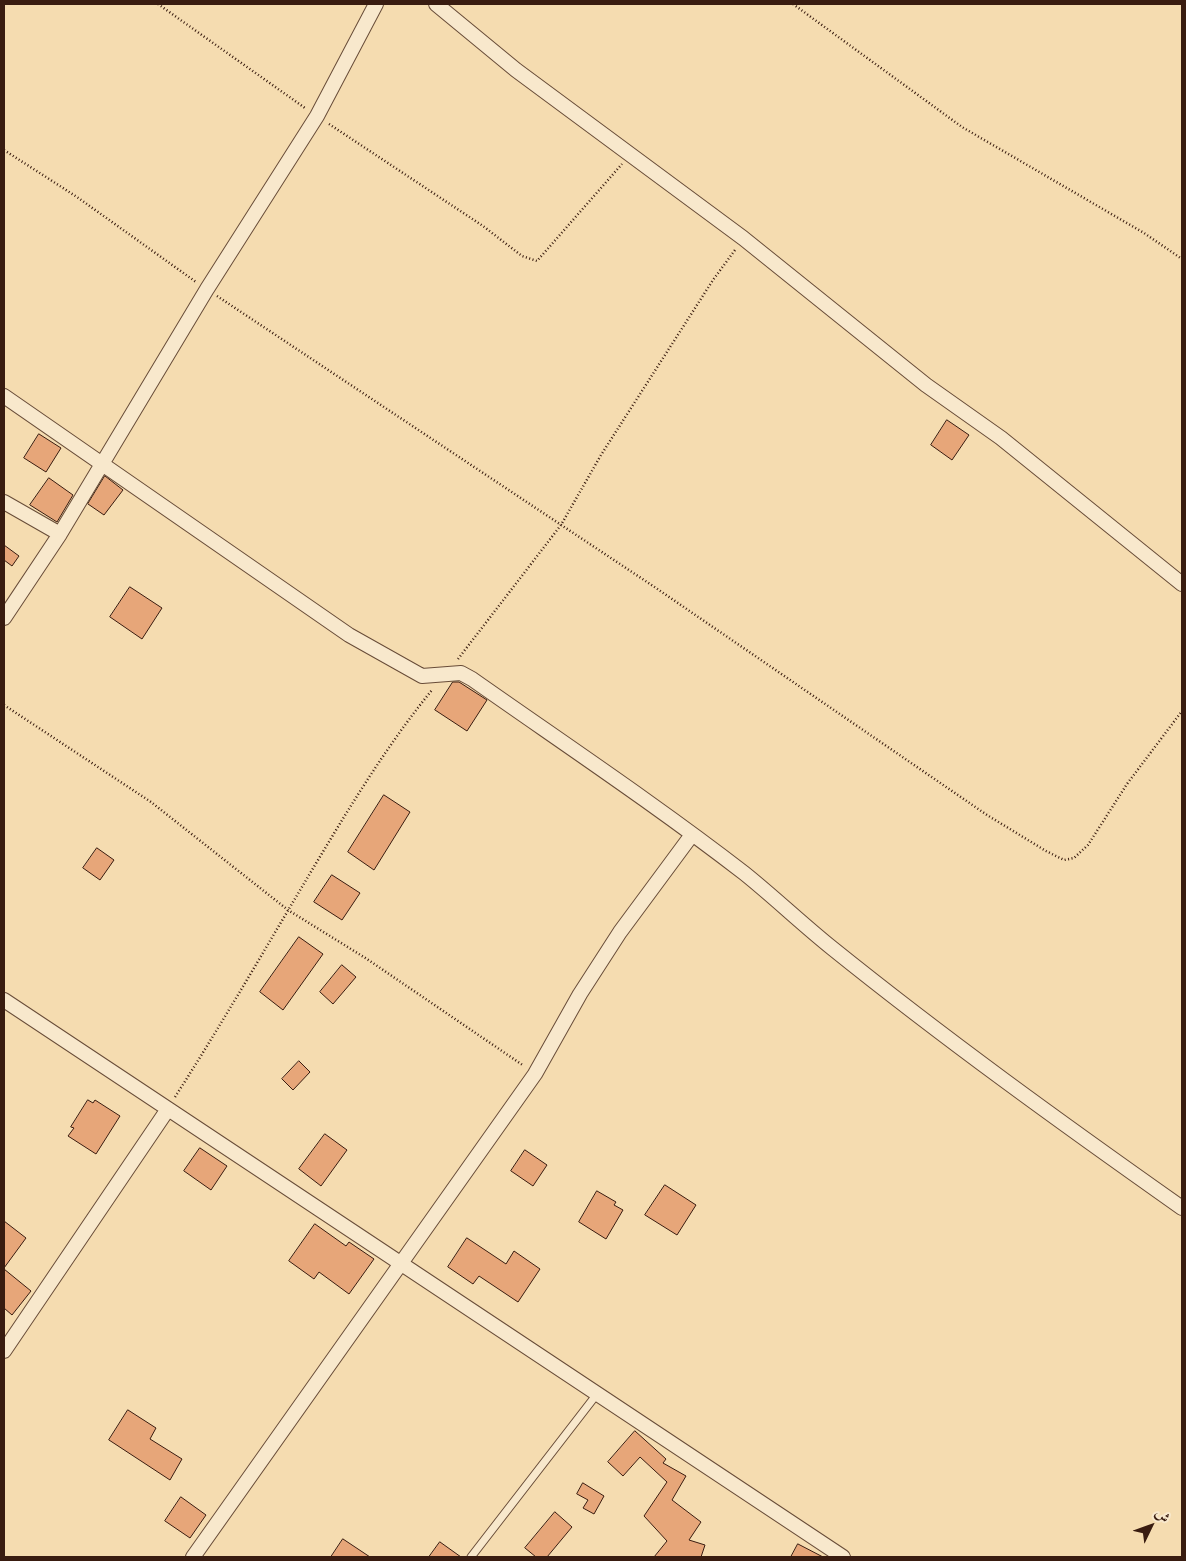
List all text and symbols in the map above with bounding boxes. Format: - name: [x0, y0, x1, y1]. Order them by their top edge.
- north arrow: [1126, 1501, 1176, 1551]
- text: ش: [1151, 1505, 1173, 1527]

